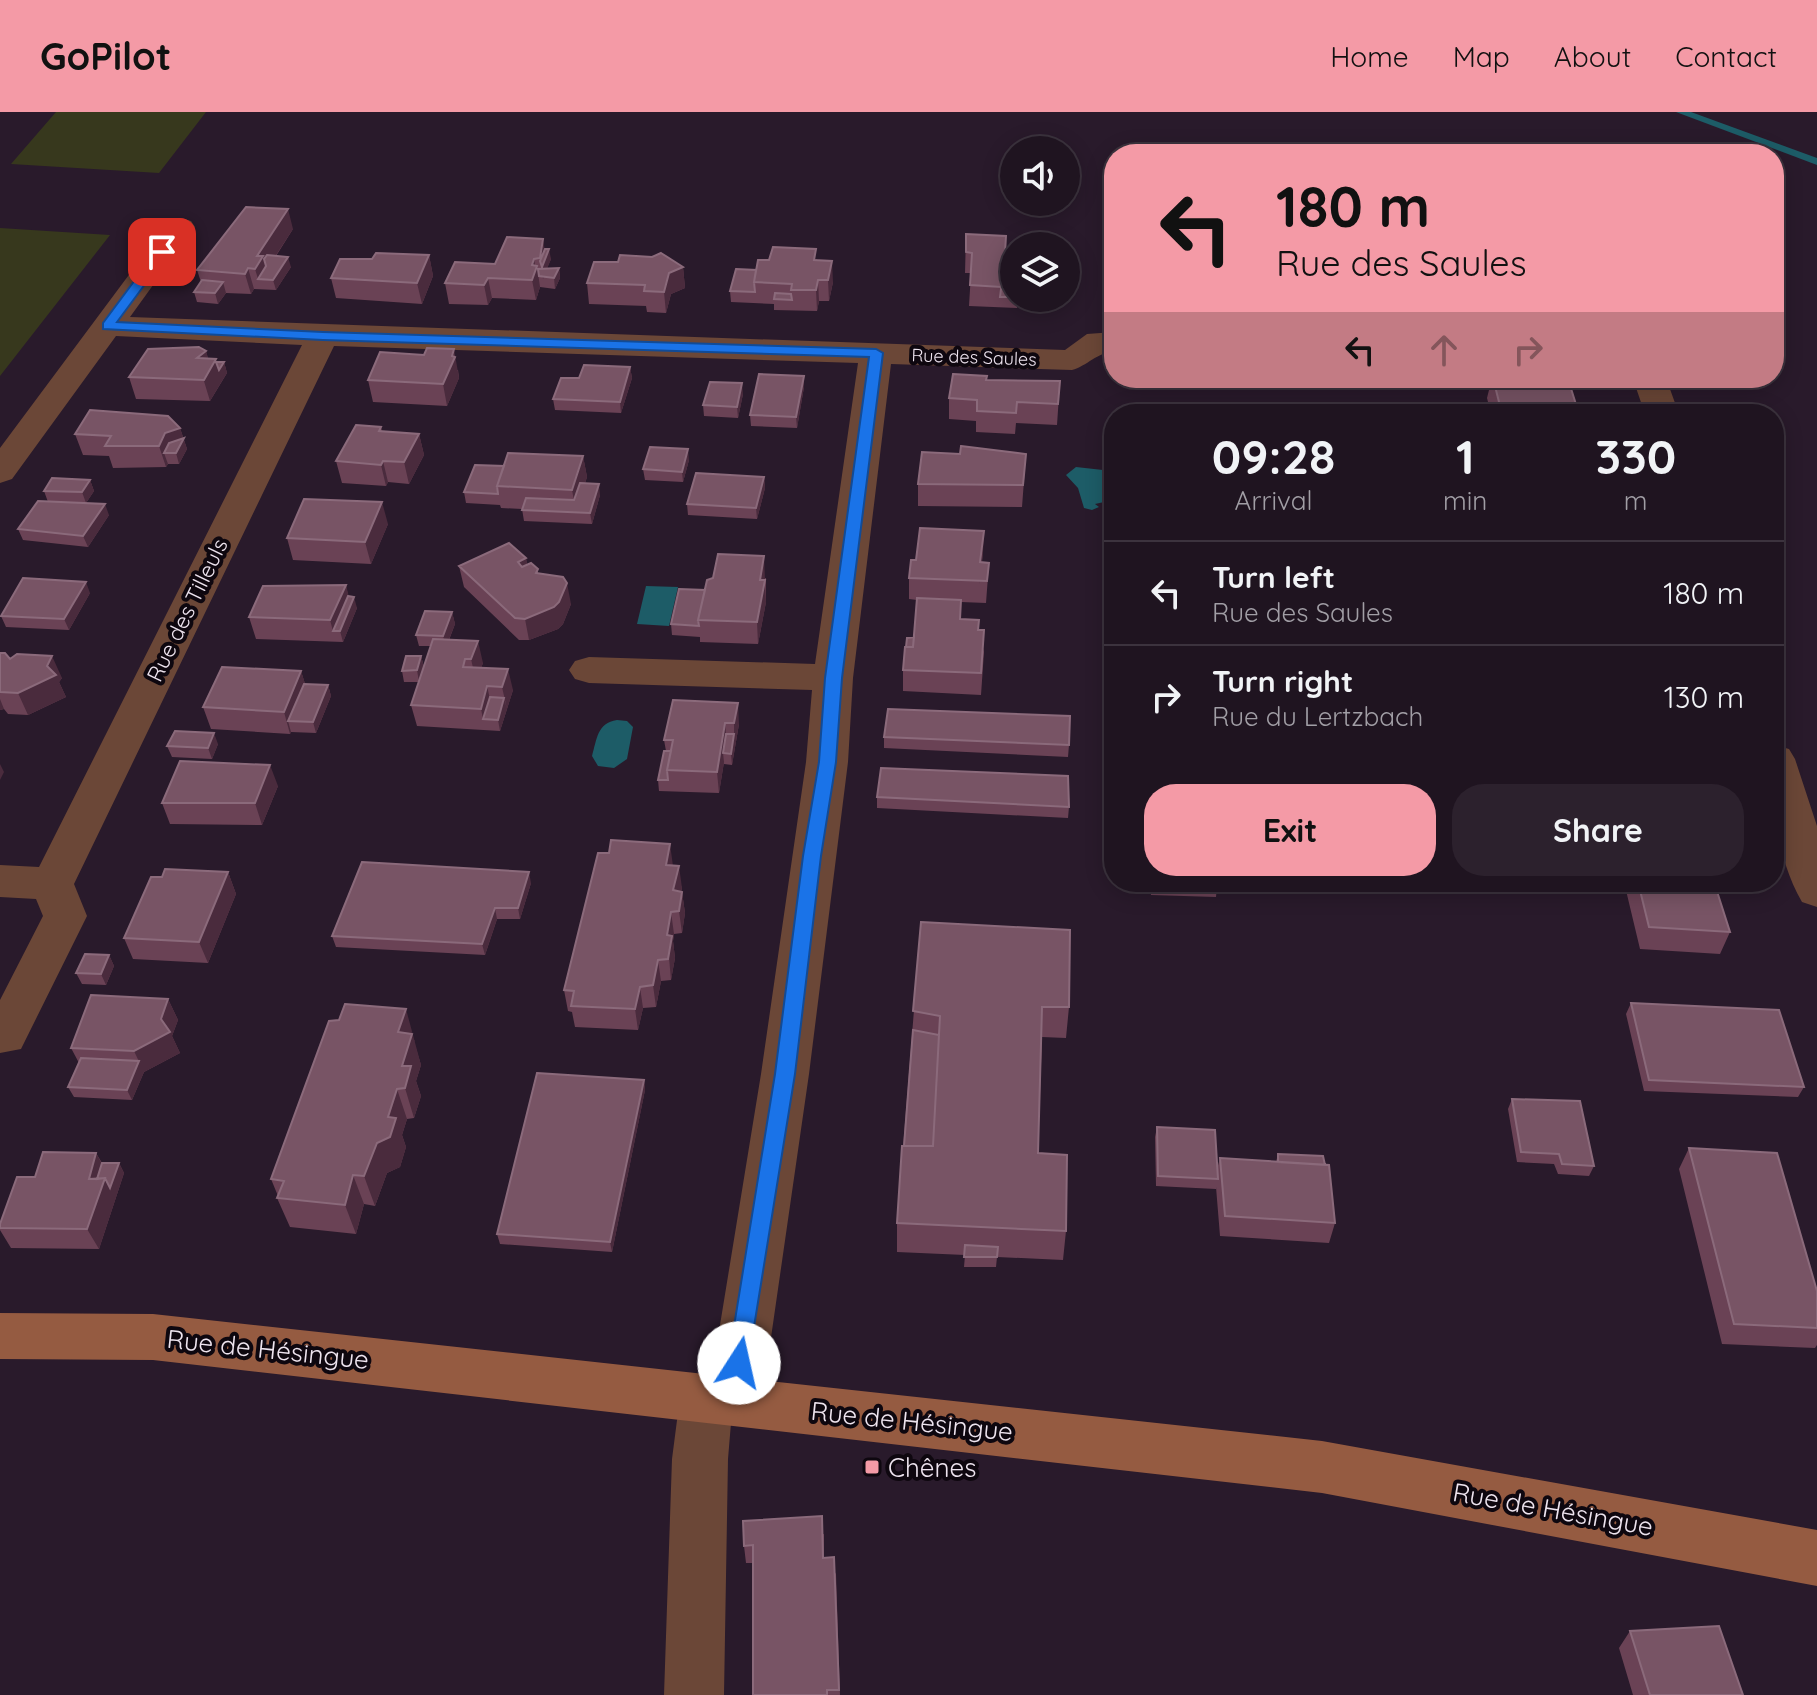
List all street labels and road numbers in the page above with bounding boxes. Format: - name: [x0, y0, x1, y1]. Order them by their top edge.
- street label: Rue des Saules: [911, 343, 1037, 371]
- street label: Rue des Tilleuls: [140, 534, 234, 686]
- street label: Rue de Hésingue: [165, 1322, 371, 1376]
- street label: Rue de Hésingue: [809, 1394, 1015, 1448]
- street label: Rue de Hésingue: [1450, 1475, 1656, 1543]

